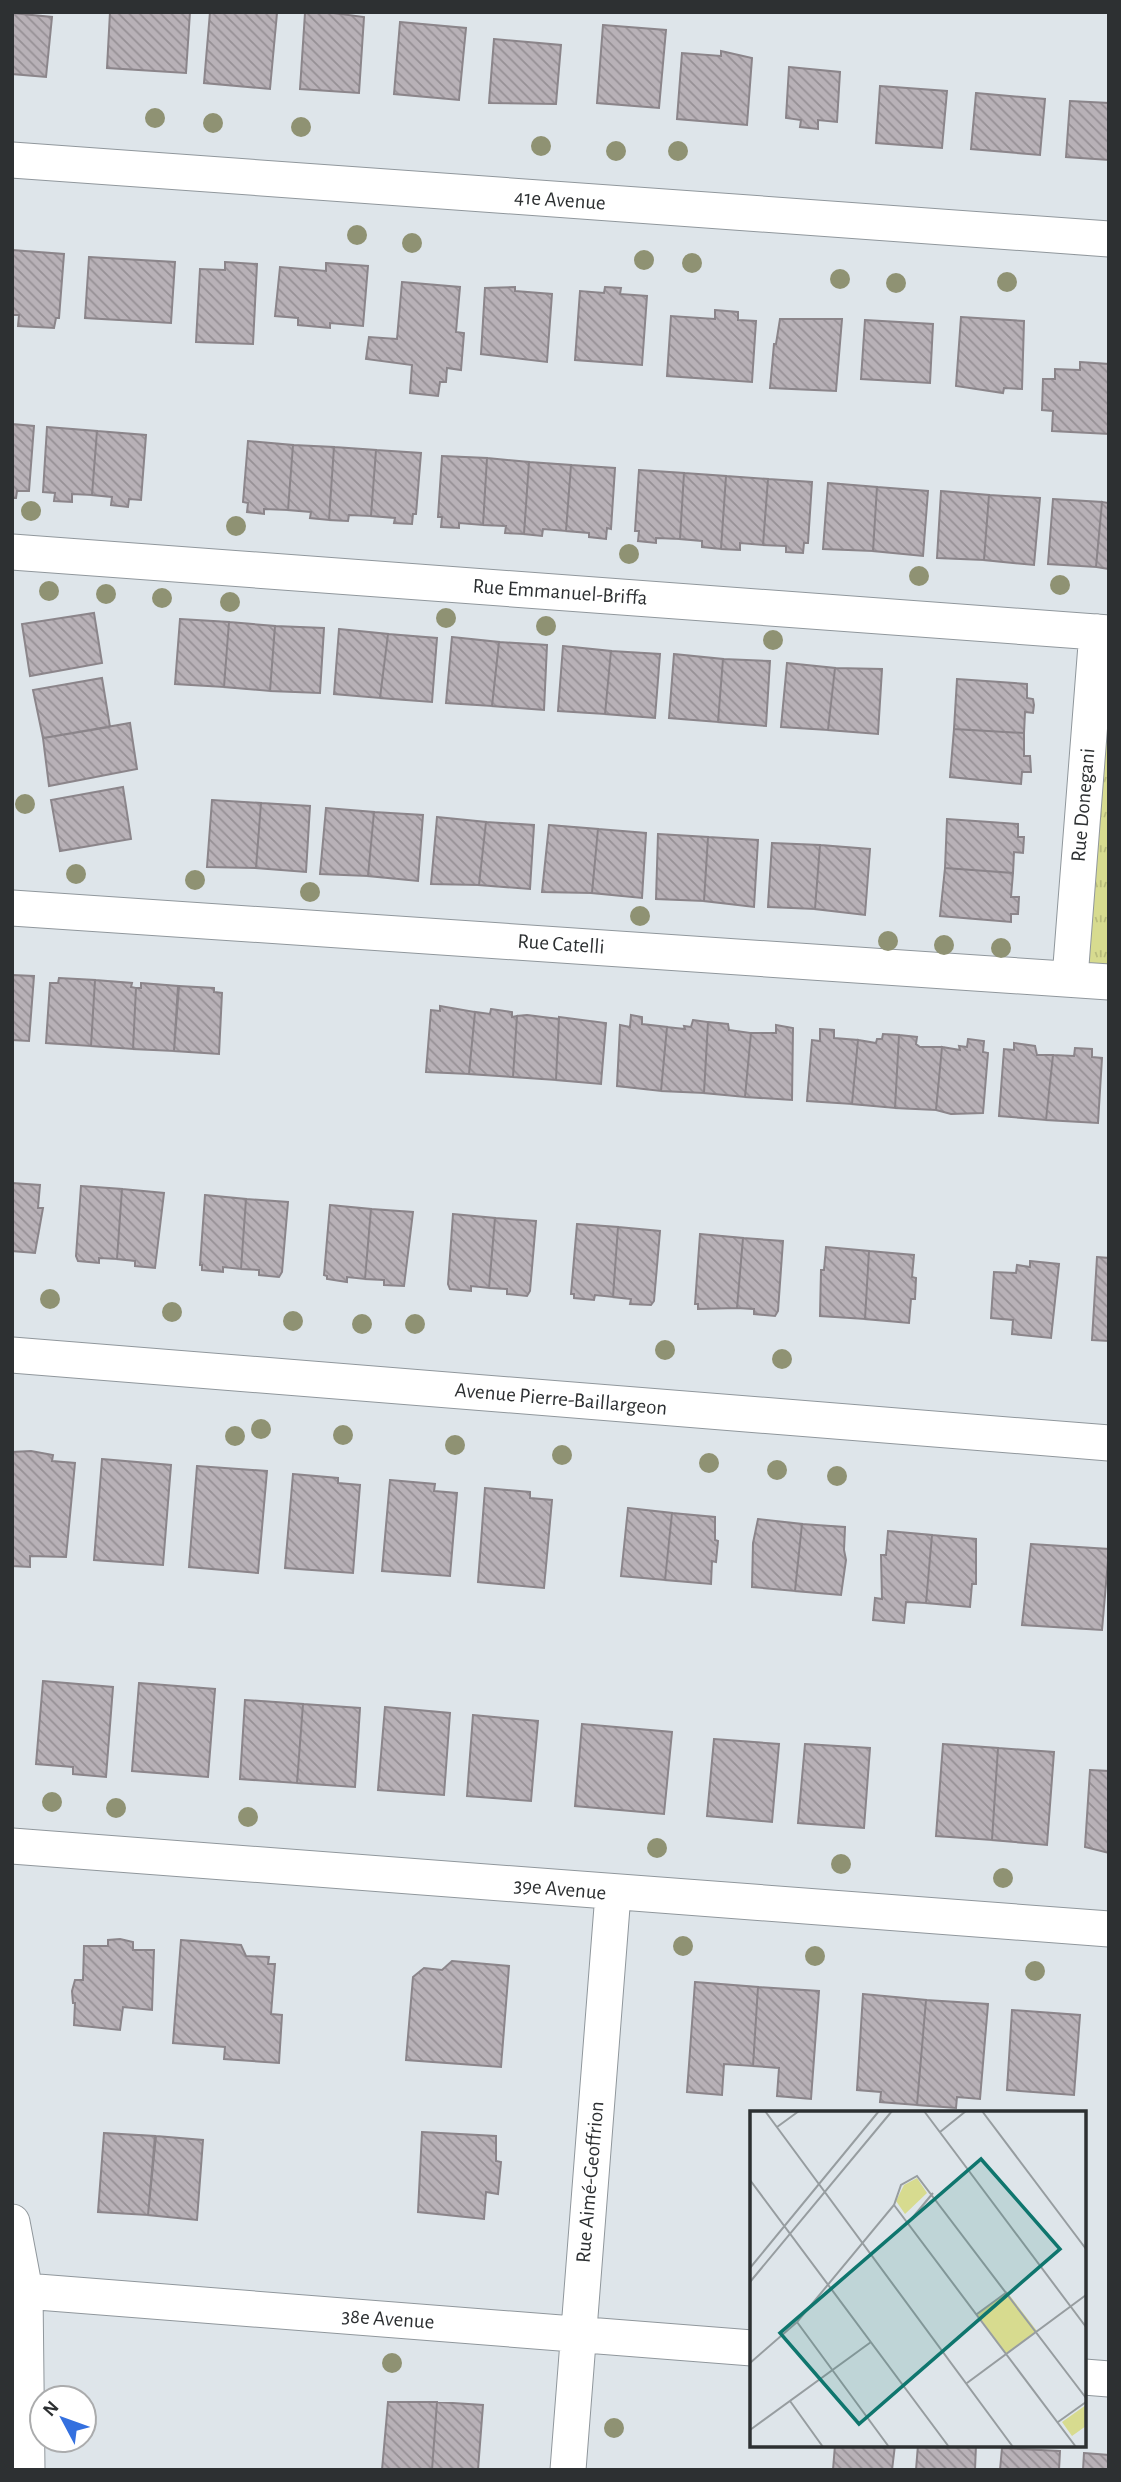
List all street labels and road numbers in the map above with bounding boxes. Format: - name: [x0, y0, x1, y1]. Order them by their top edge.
- street label: 41e Avenue: [514, 186, 606, 214]
- street label: Rue Emmanuel-Briffa: [472, 575, 648, 609]
- street label: Rue Donegani: [1068, 747, 1098, 863]
- street label: Rue Catelli: [517, 930, 605, 958]
- street label: Avenue Pierre-Baillargeon: [454, 1379, 668, 1419]
- street label: 39e Avenue: [513, 1874, 607, 1904]
- street label: Rue Aimé-Geoffrion: [572, 2100, 608, 2264]
- street label: 38e Avenue: [341, 2305, 435, 2333]

